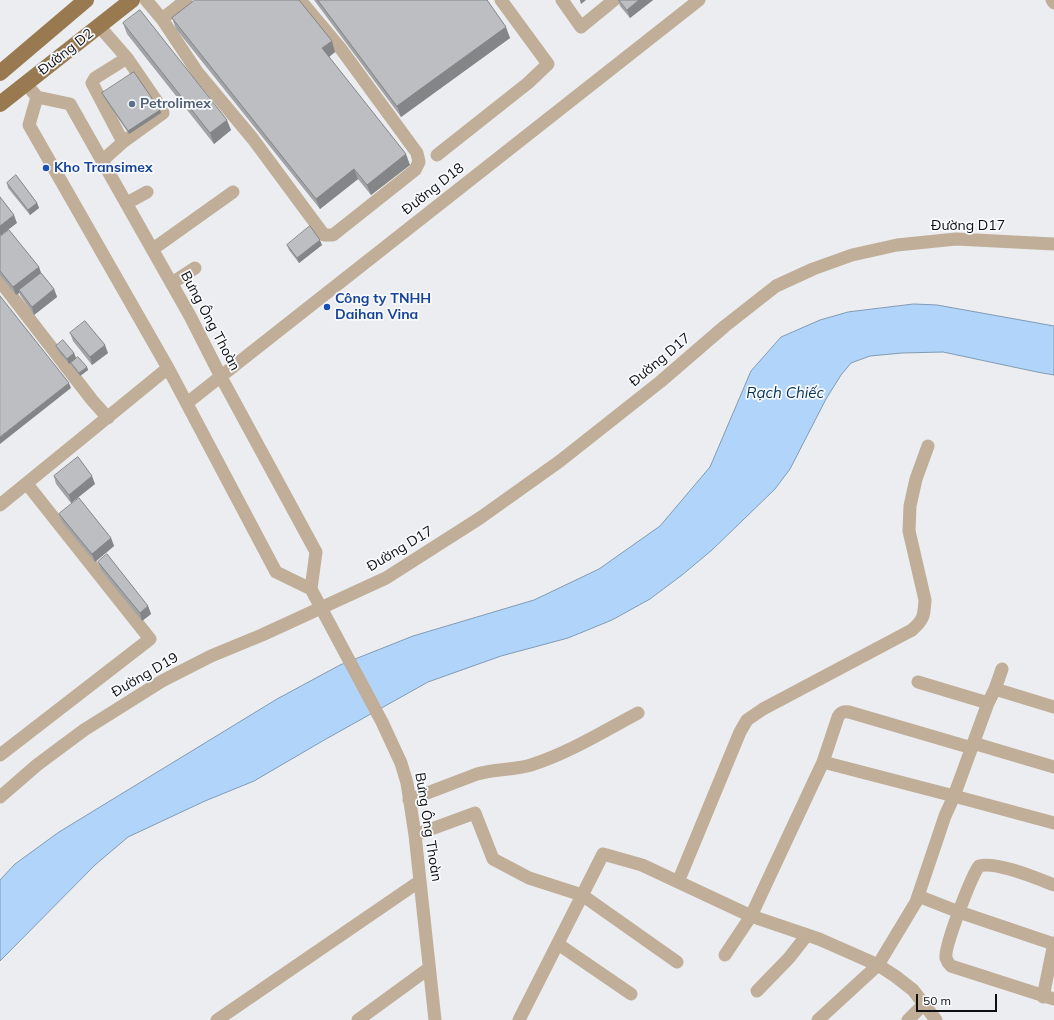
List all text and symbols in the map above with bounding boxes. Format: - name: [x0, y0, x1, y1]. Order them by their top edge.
- street label: Đường D2: [35, 25, 97, 79]
- place label: Petrolimex: [140, 96, 211, 112]
- marker: Petrolimex: [127, 99, 137, 109]
- place label: Kho Transimex: [54, 160, 153, 176]
- street label: Đường D18: [399, 160, 467, 218]
- marker: Kho Transimex: [41, 163, 51, 173]
- street label: Đường D17: [931, 218, 1005, 234]
- street label: Bưng Ông Thoàn: [177, 268, 243, 374]
- place label: Công ty TNHH Daihan Vina: [335, 291, 431, 324]
- marker: Công ty TNHH Daihan Vina: [322, 302, 332, 312]
- street label: Đường D17: [626, 330, 694, 390]
- water label: Rạch Chiếc: [746, 384, 824, 402]
- street label: Đường D17: [364, 523, 436, 575]
- street label: Đường D19: [109, 649, 181, 701]
- street label: Bưng Ông Thoàn: [411, 771, 445, 883]
- scale bar: [918, 986, 999, 1012]
- text: 50 m: [923, 993, 951, 1008]

